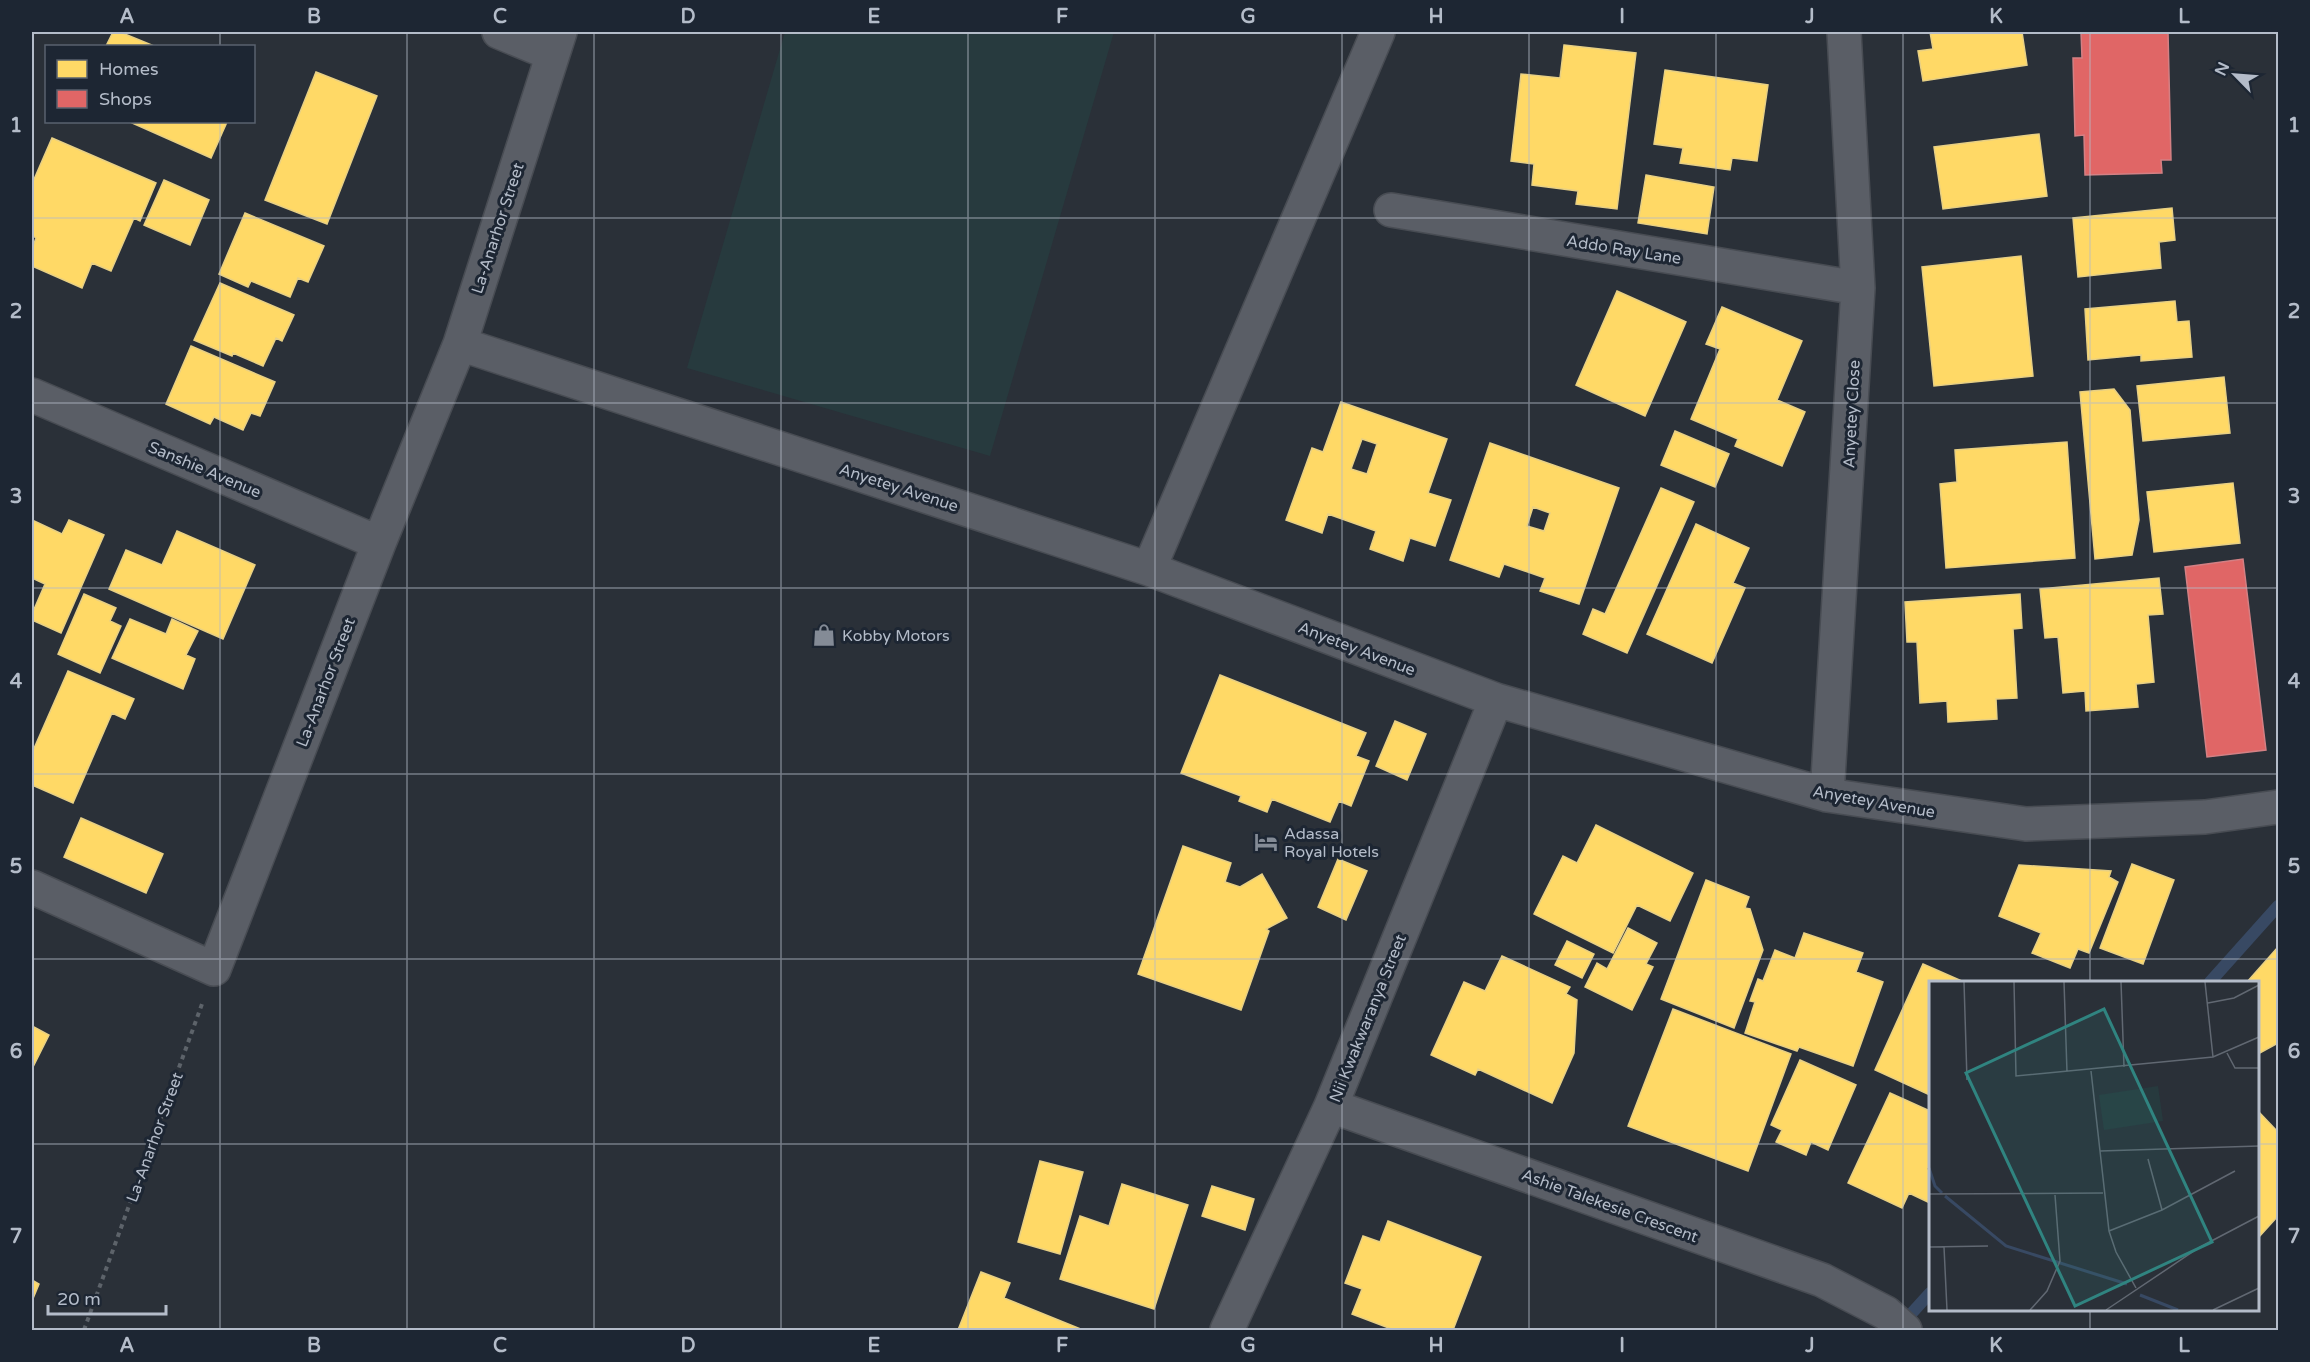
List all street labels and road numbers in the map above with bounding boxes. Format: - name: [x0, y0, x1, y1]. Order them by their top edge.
- street label: La-Anarhor Street: [467, 160, 529, 296]
- street label: Addo Ray Lane: [1565, 231, 1683, 269]
- street label: Anyetey Close: [1839, 359, 1865, 469]
- street label: Sanshie Avenue: [145, 437, 264, 503]
- street label: Anyetey Avenue: [837, 459, 961, 517]
- street label: La-Anarhor Street: [292, 615, 360, 750]
- street label: Anyetey Avenue: [1295, 617, 1418, 680]
- street label: Anyetey Avenue: [1811, 781, 1937, 823]
- street label: Nii Kwakwaranya Street: [1325, 931, 1411, 1105]
- street label: La-Anarhor Street: [122, 1070, 188, 1205]
- street label: Ashie Talekesie Crescent: [1519, 1165, 1701, 1247]

